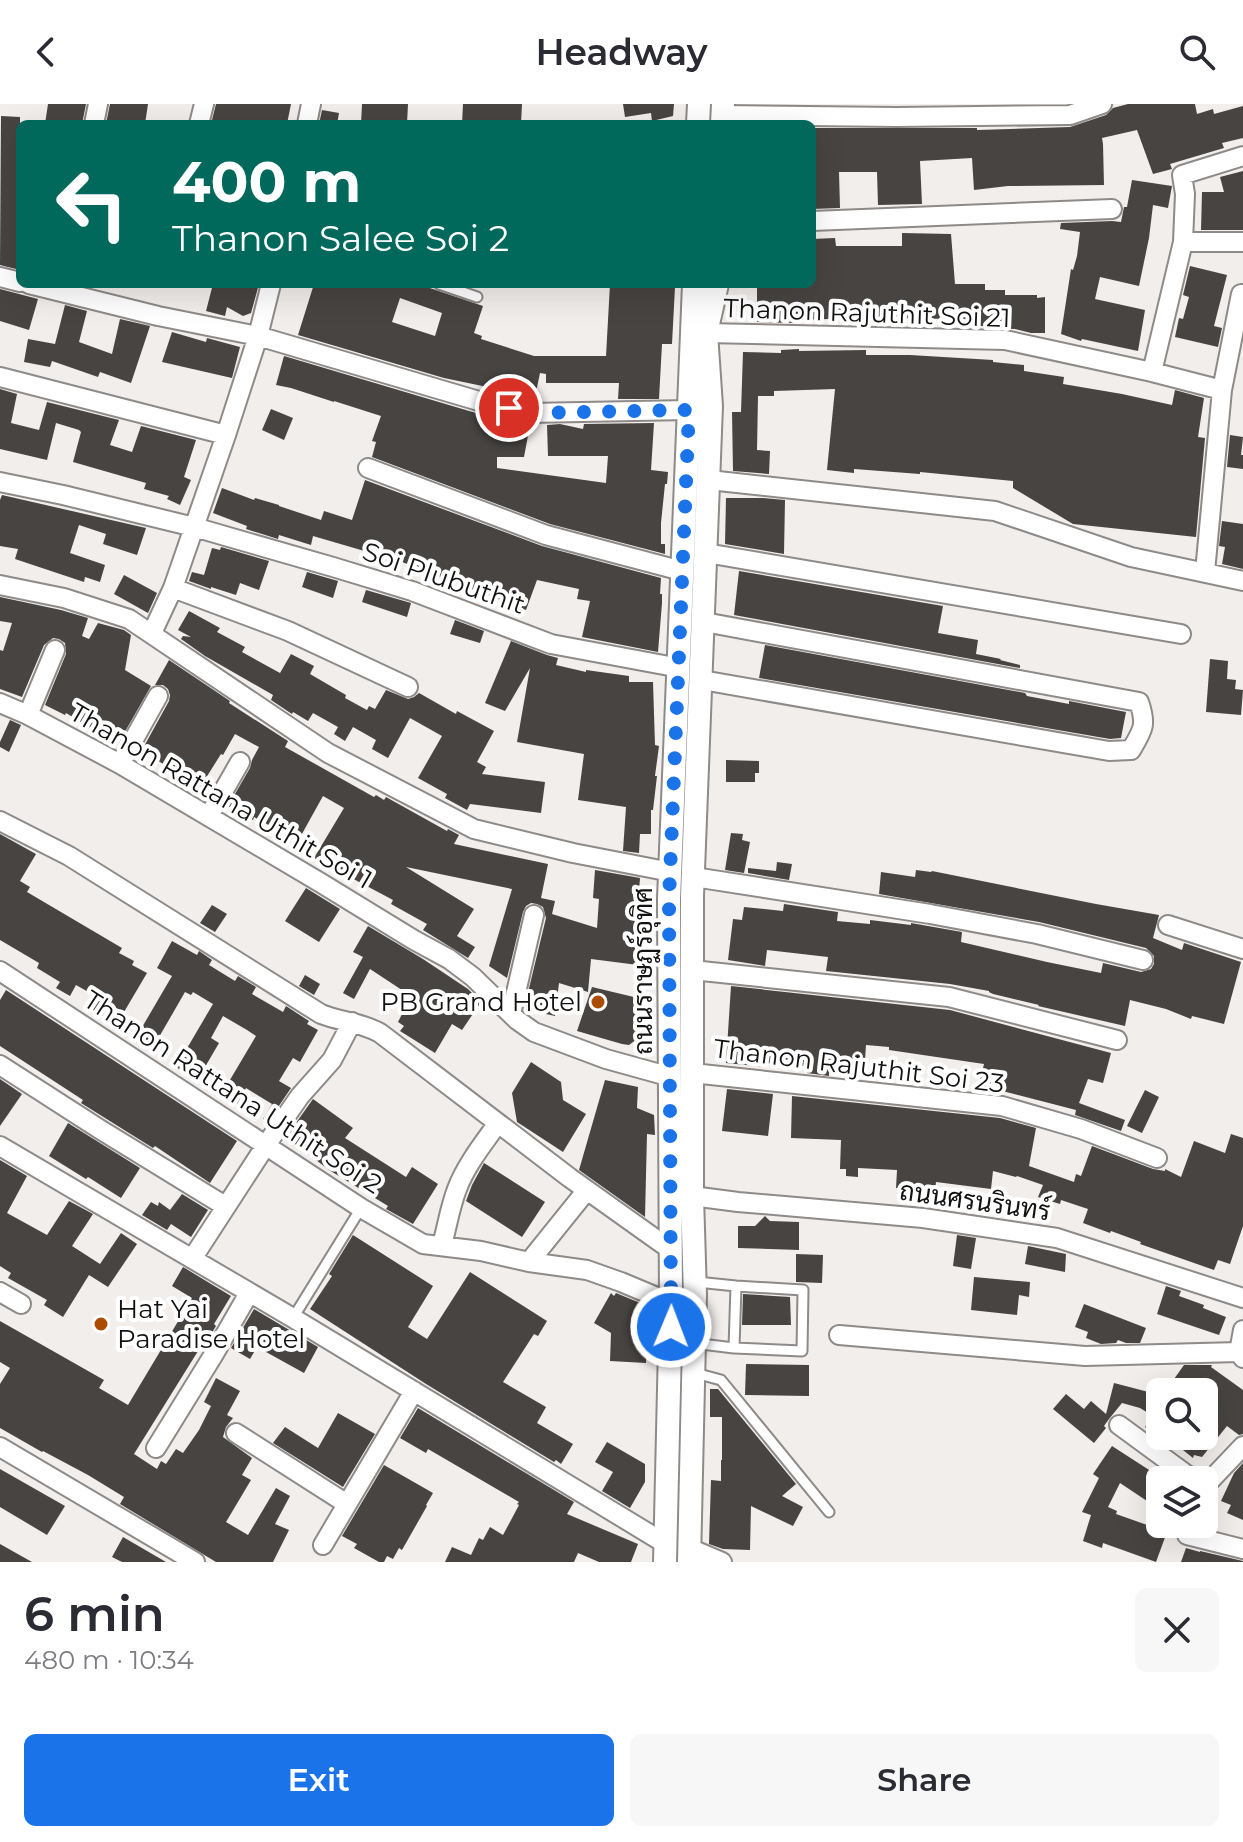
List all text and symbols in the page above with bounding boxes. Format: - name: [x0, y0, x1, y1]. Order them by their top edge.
- icon: back: [24, 30, 68, 74]
- text: Headway: [535, 30, 708, 74]
- icon: search: [1175, 30, 1219, 74]
- text: 400 m: [172, 148, 361, 216]
- icon: left: [40, 152, 144, 256]
- text: Thanon Salee Soi 2: [172, 216, 509, 260]
- street label: Thanon Rajuthit Soi 21: [723, 292, 1011, 334]
- pin: [475, 374, 543, 442]
- icon: arrive: [487, 386, 531, 430]
- street label: Soi Plubuthit: [359, 535, 529, 621]
- street label: Thanon Rattana Uthit Soi 1: [64, 696, 378, 896]
- street label: ถนนราษฏร์อุทิศ: [626, 887, 661, 1055]
- street label: Thanon Rattana Uthit Soi 2: [78, 983, 388, 1201]
- place label: PB Grand Hotel: [380, 986, 582, 1018]
- marker: PB Grand Hotel: [589, 993, 607, 1011]
- street label: Thanon Rajuthit Soi 23: [712, 1032, 1006, 1100]
- street label: ถนนศรนรินทร์: [898, 1174, 1053, 1227]
- position arrow: [629, 1285, 713, 1369]
- place label: Hat Yai Paradise Hotel: [117, 1293, 305, 1355]
- marker: Hat Yai Paradise Hotel: [92, 1315, 110, 1333]
- map controls: [1146, 1378, 1218, 1538]
- button: search: [1146, 1378, 1218, 1450]
- button: layers: [1146, 1466, 1218, 1538]
- text: 6 min: [24, 1585, 165, 1643]
- button: close: [1135, 1588, 1219, 1672]
- text: 480 m · 10:34: [24, 1644, 194, 1676]
- button: Exit: [24, 1734, 614, 1826]
- button: Share: [630, 1734, 1219, 1826]

